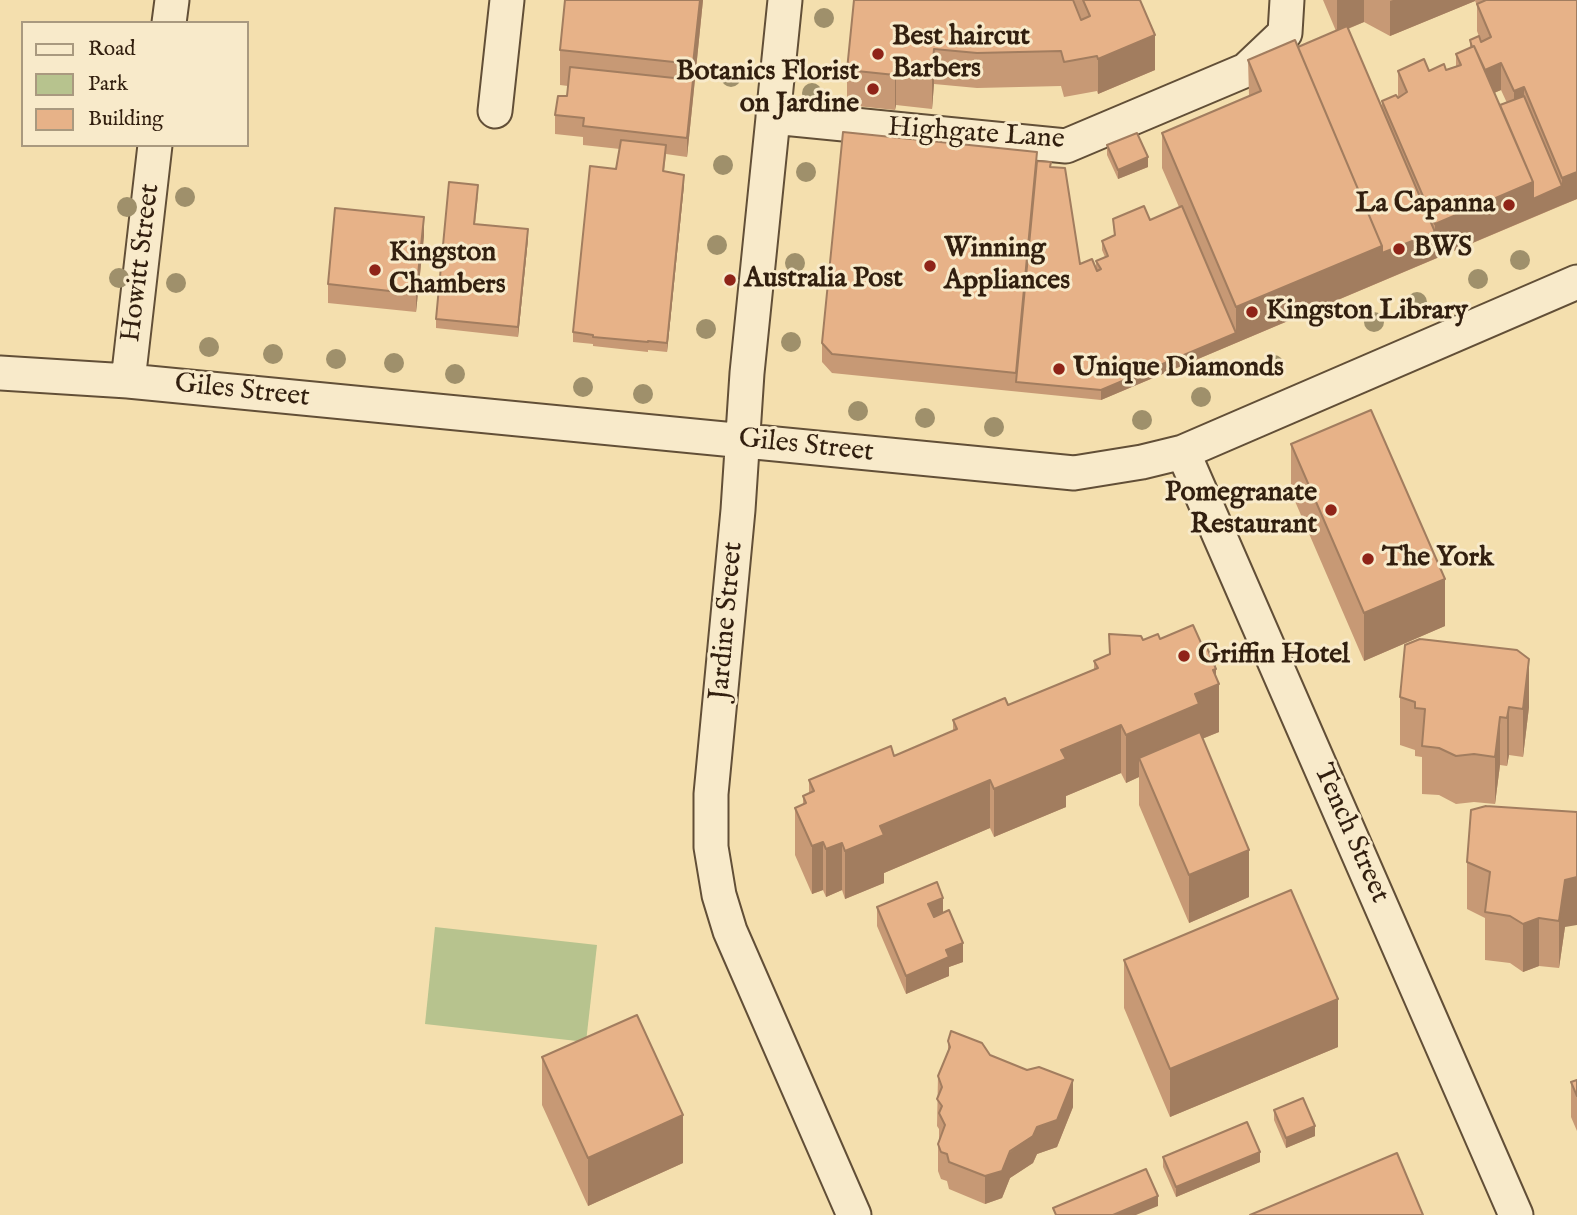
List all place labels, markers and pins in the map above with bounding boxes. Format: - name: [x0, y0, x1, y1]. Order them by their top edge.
- place label: Best haircut Barbers: [892, 21, 1030, 87]
- marker: Best haircut Barbers: [870, 46, 886, 62]
- place label: Botanics Florist on Jardine: [676, 56, 859, 122]
- marker: Botanics Florist on Jardine: [865, 81, 881, 97]
- place label: La Capanna: [1356, 188, 1495, 222]
- marker: La Capanna: [1501, 197, 1517, 213]
- place label: BWS: [1413, 232, 1472, 266]
- place label: Winning Appliances: [944, 233, 1070, 299]
- place label: Kingston Chambers: [389, 237, 505, 303]
- marker: BWS: [1391, 241, 1407, 257]
- marker: Winning Appliances: [922, 258, 938, 274]
- marker: Kingston Chambers: [367, 262, 383, 278]
- place label: Australia Post: [744, 263, 903, 297]
- marker: Australia Post: [722, 272, 738, 288]
- place label: Kingston Library: [1266, 295, 1468, 329]
- marker: Kingston Library: [1244, 304, 1260, 320]
- place label: Unique Diamonds: [1073, 352, 1284, 386]
- marker: Unique Diamonds: [1051, 361, 1067, 377]
- place label: Pomegranate Restaurant: [1165, 477, 1317, 543]
- marker: Pomegranate Restaurant: [1323, 502, 1339, 518]
- place label: The York: [1382, 542, 1494, 576]
- marker: The York: [1360, 551, 1376, 567]
- place label: Griffin Hotel: [1198, 639, 1350, 673]
- marker: Griffin Hotel: [1176, 648, 1192, 664]

